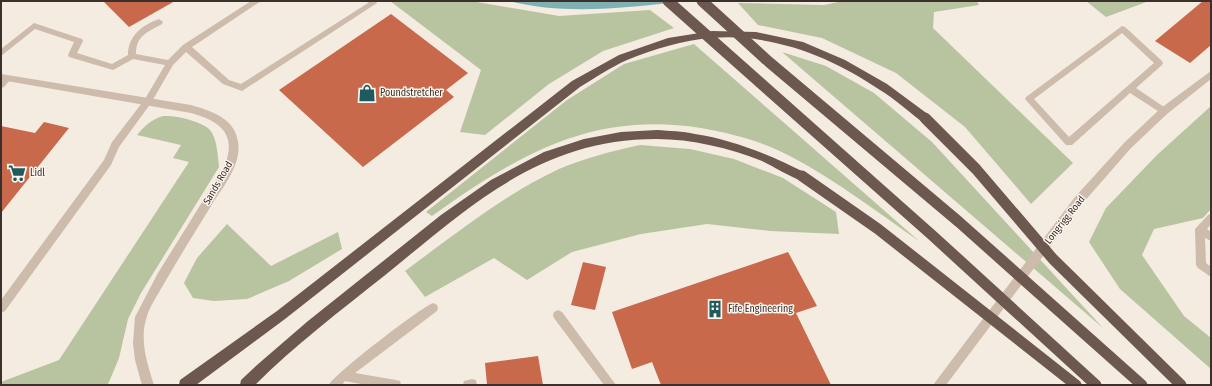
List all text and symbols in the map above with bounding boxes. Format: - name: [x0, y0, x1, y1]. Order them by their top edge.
- shop icon: Poundstretcher: [357, 83, 377, 103]
- place label: Poundstretcher: [380, 87, 443, 99]
- street label: Sands Road: [201, 159, 235, 207]
- supermarket icon: Lidl: [7, 163, 27, 183]
- place label: Lidl: [30, 167, 45, 179]
- street label: Longrigg Road: [1042, 193, 1088, 247]
- building icon: Fife Engineering: [705, 299, 725, 319]
- place label: Fife Engineering: [728, 303, 793, 315]

